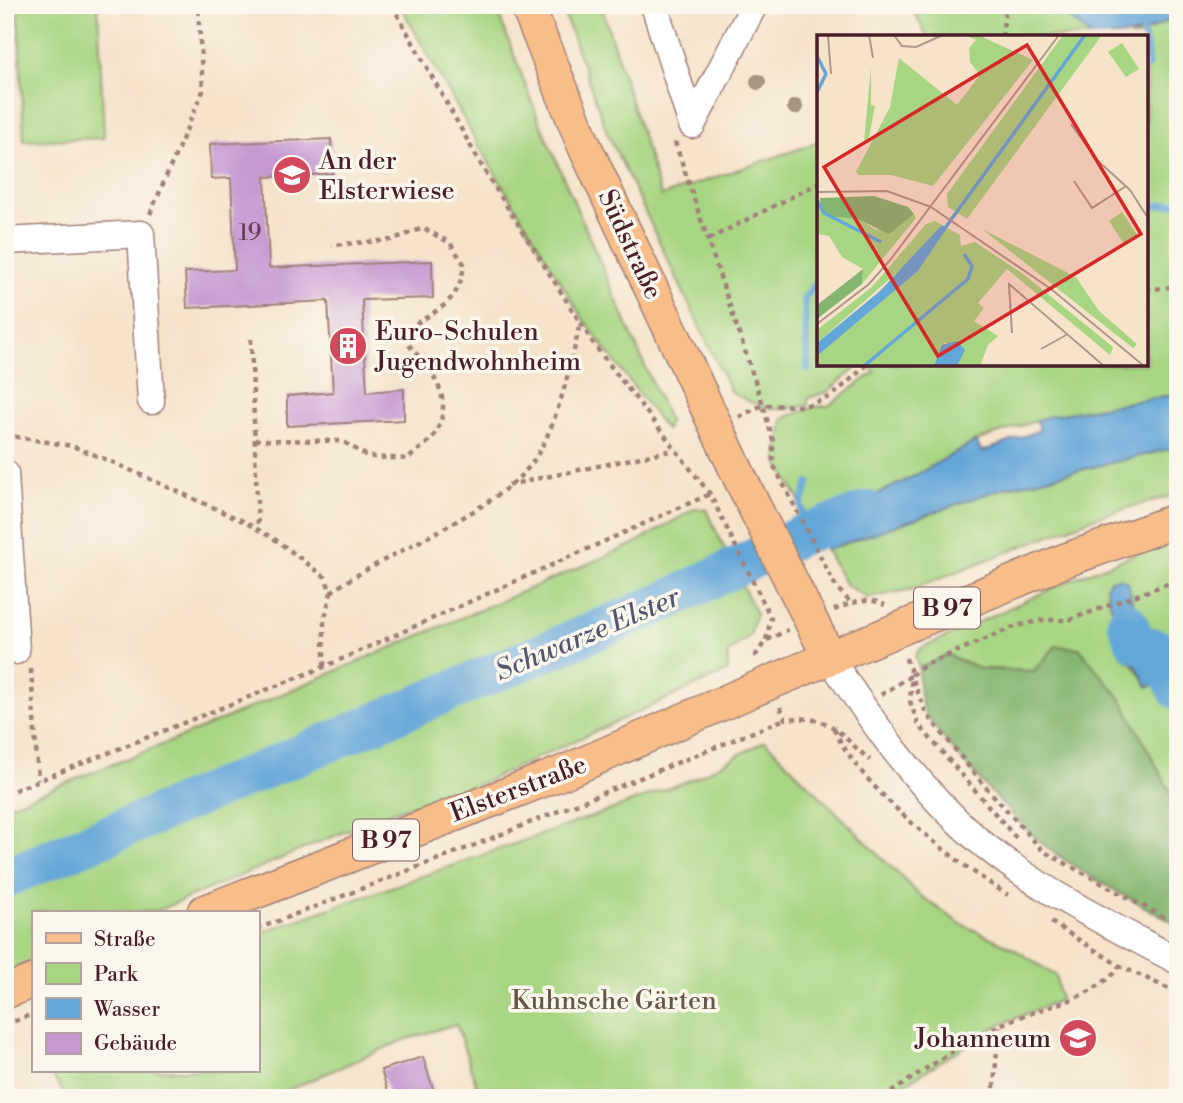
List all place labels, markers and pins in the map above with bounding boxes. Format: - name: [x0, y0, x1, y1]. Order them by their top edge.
- place label: An der Elsterwiese: [318, 145, 455, 207]
- school or university icon: An der Elsterwiese: [271, 154, 313, 196]
- place label: Euro-Schulen Jugendwohnheim: [374, 316, 581, 378]
- building icon: Euro-Schulen Jugendwohnheim: [327, 325, 369, 367]
- school or university icon: Johanneum: [1057, 1017, 1099, 1059]
- place label: Johanneum: [914, 1023, 1051, 1055]

